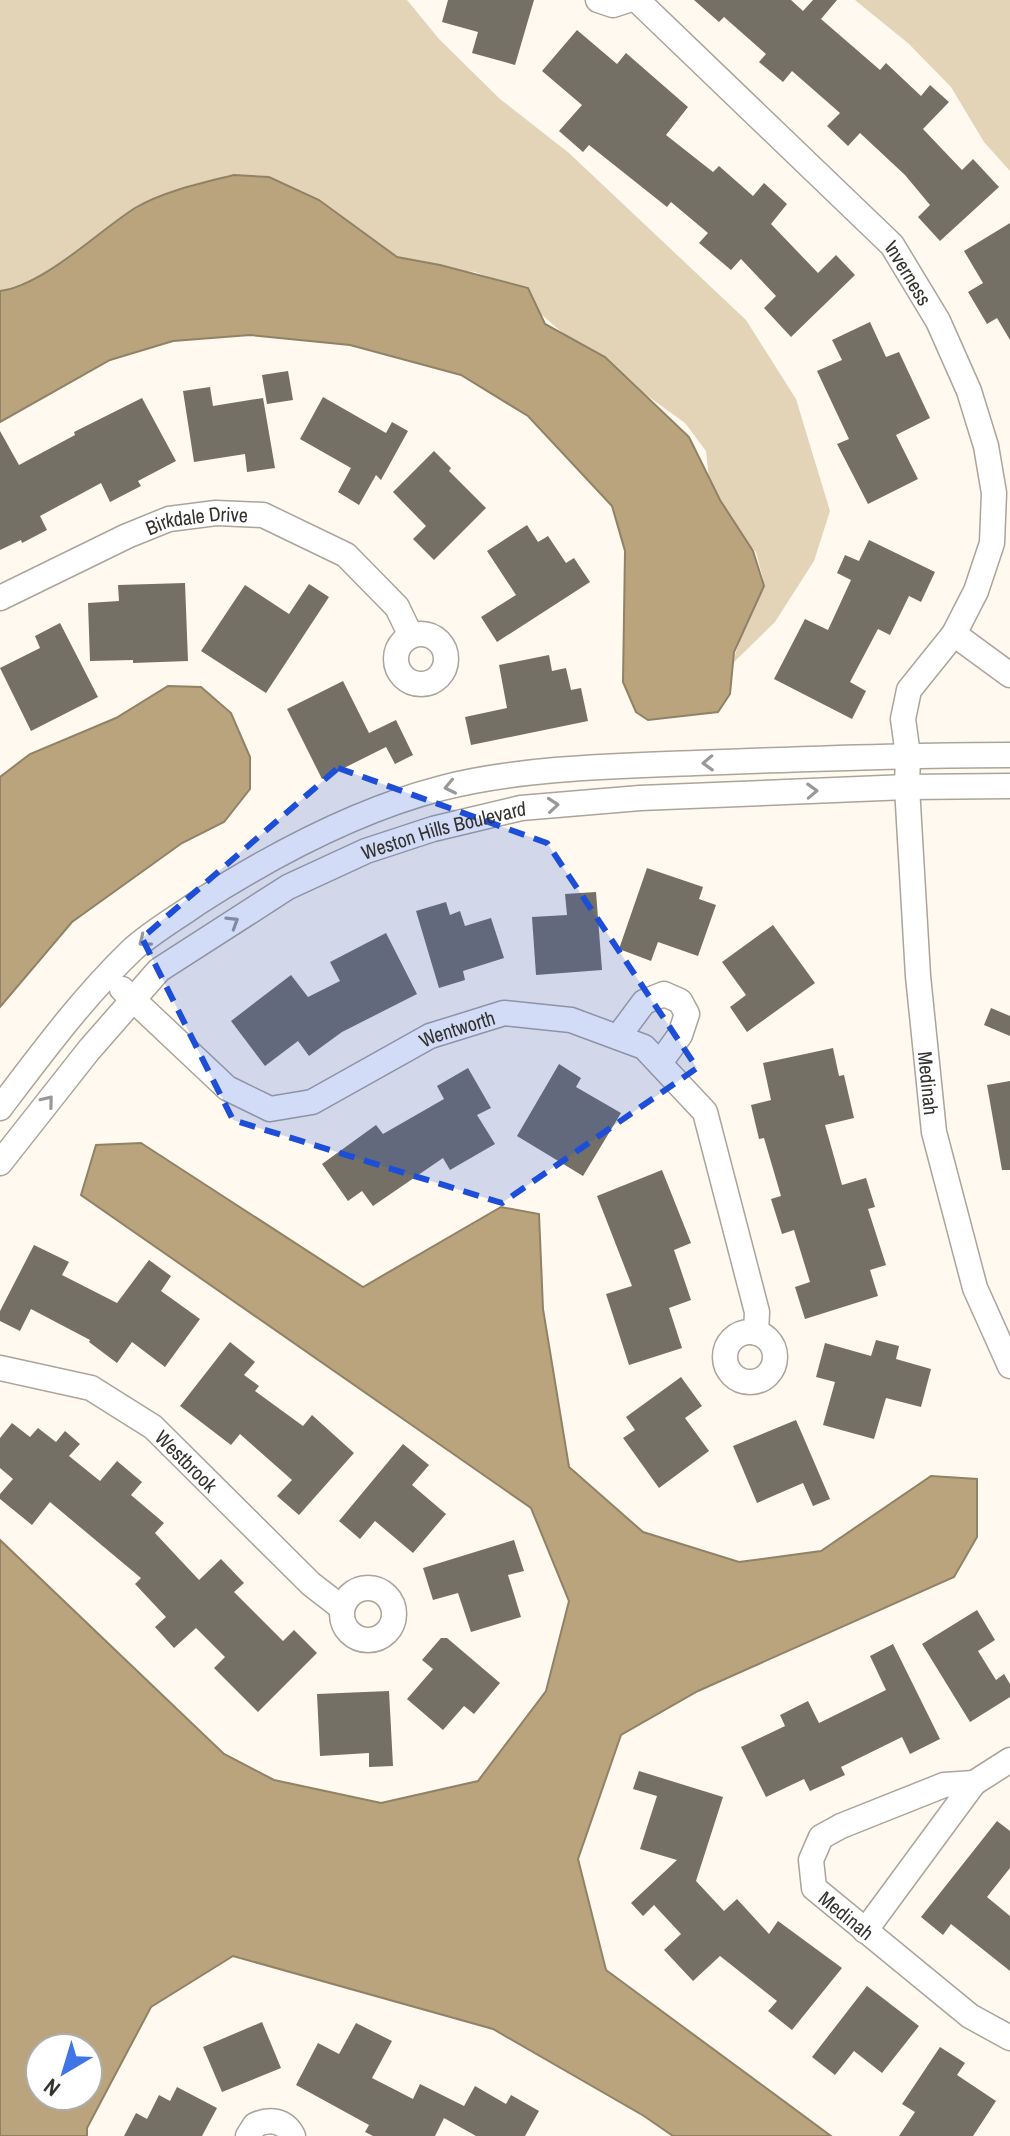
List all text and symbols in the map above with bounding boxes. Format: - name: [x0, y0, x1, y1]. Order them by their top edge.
- street label: Inverness: [880, 233, 939, 310]
- street label: Birkdale Drive: [141, 499, 249, 541]
- one-way arrow: [701, 754, 714, 771]
- one-way arrow: [443, 778, 457, 795]
- one-way arrow: [806, 782, 819, 799]
- street label: Weston Hills Boulevard: [357, 794, 527, 865]
- one-way arrow: [547, 797, 560, 814]
- one-way arrow: [224, 917, 239, 932]
- one-way arrow: [138, 931, 153, 945]
- street label: Wentworth: [414, 1003, 498, 1053]
- street label: Medinah: [912, 1050, 946, 1116]
- one-way arrow: [38, 1096, 53, 1110]
- street label: Westbrook: [150, 1423, 225, 1498]
- street label: Medinah: [813, 1884, 880, 1946]
- north arrow: [24, 2032, 104, 2112]
- text: N: [37, 2072, 66, 2104]

